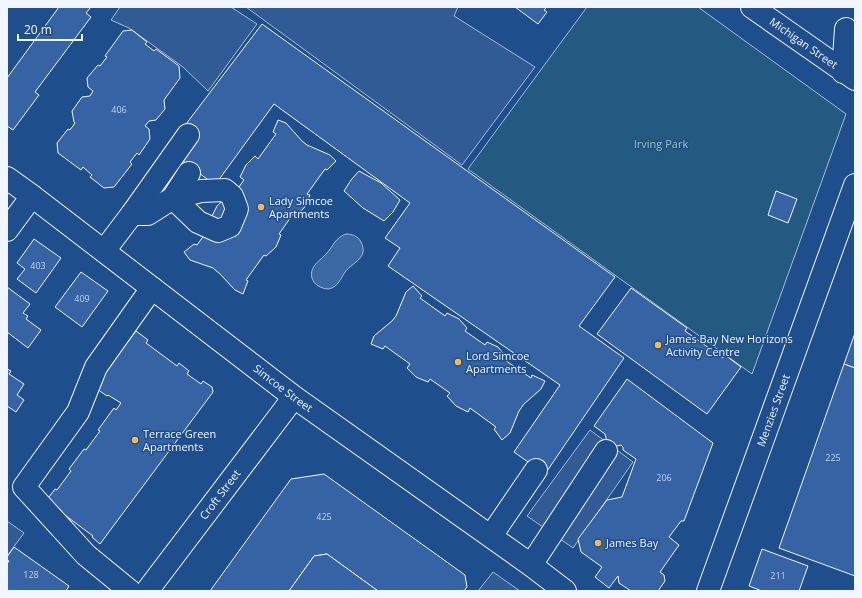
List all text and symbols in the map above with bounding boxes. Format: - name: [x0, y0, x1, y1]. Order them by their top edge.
- street label: Michigan Street: [767, 14, 841, 72]
- scale bar: [18, 16, 82, 42]
- text: 20 m: [24, 21, 52, 38]
- house number: 406: [111, 103, 127, 116]
- park label: Irving Park: [634, 136, 688, 151]
- place label: Lady Simcoe Apartments: [269, 193, 333, 221]
- marker: Lady Simcoe Apartments: [256, 202, 266, 212]
- house number: 403: [30, 259, 46, 272]
- house number: 409: [74, 292, 90, 305]
- place label: James Bay New Horizons Activity Centre: [665, 331, 793, 359]
- marker: James Bay New Horizons Activity Centre: [653, 340, 663, 350]
- place label: Lord Simcoe Apartments: [466, 348, 530, 376]
- marker: Lord Simcoe Apartments: [453, 357, 463, 367]
- street label: Simcoe Street: [251, 361, 316, 415]
- street label: Menzies Street: [753, 372, 793, 449]
- place label: Terrace Green Apartments: [143, 426, 216, 454]
- marker: Terrace Green Apartments: [130, 435, 140, 445]
- house number: 225: [825, 451, 841, 464]
- street label: Croft Street: [196, 466, 244, 522]
- house number: 206: [656, 471, 672, 484]
- house number: 425: [316, 510, 332, 523]
- place label: James Bay: [605, 535, 659, 550]
- marker: James Bay: [593, 538, 603, 548]
- house number: 128: [23, 568, 39, 581]
- house number: 211: [770, 569, 786, 582]

